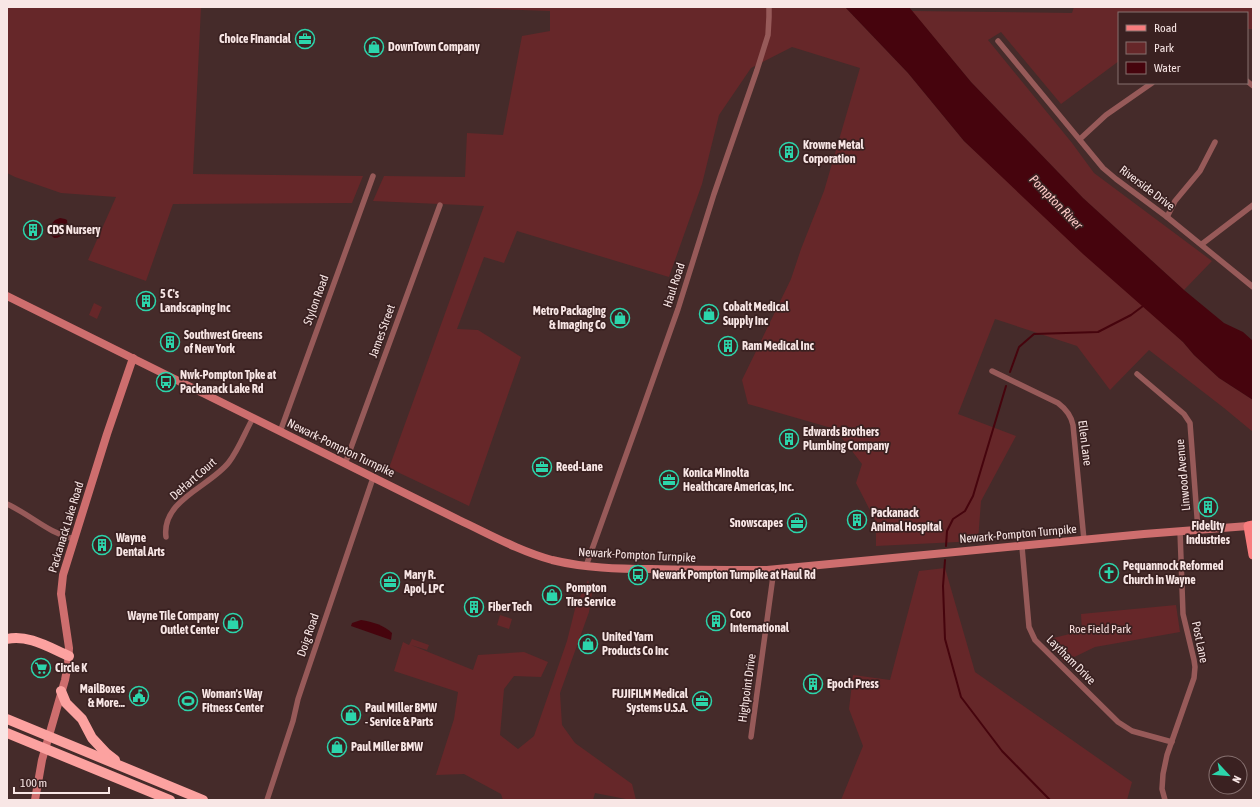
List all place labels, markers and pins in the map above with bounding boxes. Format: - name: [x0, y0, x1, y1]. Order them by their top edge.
- office icon: Choice Financial: [294, 28, 316, 50]
- place label: Choice Financial: [219, 32, 292, 46]
- shop icon: DownTown Company: [363, 36, 385, 58]
- place label: DownTown Company: [388, 40, 480, 54]
- place label: Krowne Metal Corporation: [803, 138, 865, 166]
- building icon: Krowne Metal Corporation: [778, 141, 800, 163]
- building icon: CDS Nursery: [22, 219, 44, 241]
- place label: CDS Nursery: [47, 223, 100, 237]
- place label: 5 C's Landscaping Inc: [160, 287, 231, 315]
- building icon: 5 C's Landscaping Inc: [135, 290, 157, 312]
- place label: Cobalt Medical Supply Inc: [723, 300, 789, 328]
- shop icon: Cobalt Medical Supply Inc: [698, 303, 720, 325]
- place label: Metro Packaging & Imaging Co: [533, 304, 607, 332]
- shop icon: Metro Packaging & Imaging Co: [609, 307, 631, 329]
- place label: Southwest Greens of New York: [184, 328, 263, 356]
- building icon: Southwest Greens of New York: [159, 331, 181, 353]
- building icon: Ram Medical Inc: [717, 335, 739, 357]
- place label: Ram Medical Inc: [742, 339, 814, 353]
- place label: Nwk-Pompton Tpke at Packanack Lake Rd: [180, 368, 277, 396]
- bus stop icon: Nwk-Pompton Tpke at Packanack Lake Rd: [155, 371, 177, 393]
- place label: Edwards Brothers Plumbing Company: [803, 425, 889, 453]
- building icon: Edwards Brothers Plumbing Company: [778, 428, 800, 450]
- office icon: Reed-Lane: [531, 456, 553, 478]
- place label: Reed-Lane: [556, 460, 604, 474]
- place label: Konica Minolta Healthcare Americas, Inc.: [683, 466, 794, 494]
- office icon: Konica Minolta Healthcare Americas, Inc.: [658, 469, 680, 491]
- building icon: Fidelity Industries: [1197, 496, 1219, 518]
- place label: Packanack Animal Hospital: [870, 506, 943, 534]
- building icon: Packanack Animal Hospital: [846, 509, 868, 531]
- office icon: Snowscapes: [786, 512, 808, 534]
- place label: Snowscapes: [730, 516, 784, 530]
- place label: Fidelity Industries: [1186, 519, 1231, 547]
- place label: Wayne Dental Arts: [115, 531, 166, 559]
- building icon: Wayne Dental Arts: [91, 534, 113, 556]
- place label: Pequannock Reformed Church in Wayne: [1123, 559, 1224, 587]
- church icon: Pequannock Reformed Church in Wayne: [1098, 562, 1120, 584]
- bus stop icon: Newark Pompton Turnpike at Haul Rd: [627, 564, 649, 586]
- place label: Mary R. Apol, LPC: [403, 568, 445, 596]
- place label: Newark Pompton Turnpike at Haul Rd: [652, 568, 816, 582]
- office icon: Mary R. Apol, LPC: [379, 571, 401, 593]
- place label: Pompton Tire Service: [566, 581, 617, 609]
- shop icon: Pompton Tire Service: [541, 584, 563, 606]
- building icon: Fiber Tech: [463, 596, 485, 618]
- place label: Fiber Tech: [488, 600, 532, 614]
- place label: Coco International: [730, 607, 790, 635]
- place label: Wayne Tile Company Outlet Center: [127, 609, 219, 637]
- building icon: Coco International: [705, 610, 727, 632]
- shop icon: Wayne Tile Company Outlet Center: [222, 612, 244, 634]
- place label: United Yarn Products Co Inc: [602, 630, 669, 658]
- shop icon: United Yarn Products Co Inc: [577, 633, 599, 655]
- supermarket icon: Circle K: [30, 657, 52, 679]
- place label: Circle K: [55, 661, 87, 675]
- building icon: Epoch Press: [802, 673, 824, 695]
- place label: Epoch Press: [827, 677, 879, 691]
- place label: MailBoxes & More...: [80, 682, 126, 710]
- public building icon: MailBoxes & More...: [128, 685, 150, 707]
- place label: Woman's Way Fitness Center: [201, 687, 264, 715]
- place label: FUJIFILM Medical Systems U.S.A.: [612, 687, 689, 715]
- sports icon: Woman's Way Fitness Center: [177, 690, 199, 712]
- office icon: FUJIFILM Medical Systems U.S.A.: [691, 690, 713, 712]
- place label: Paul Miller BMW - Service & Parts: [365, 701, 437, 729]
- shop icon: Paul Miller BMW - Service & Parts: [340, 704, 362, 726]
- shop icon: Paul Miller BMW: [326, 736, 348, 758]
- place label: Paul Miller BMW: [351, 740, 423, 754]

